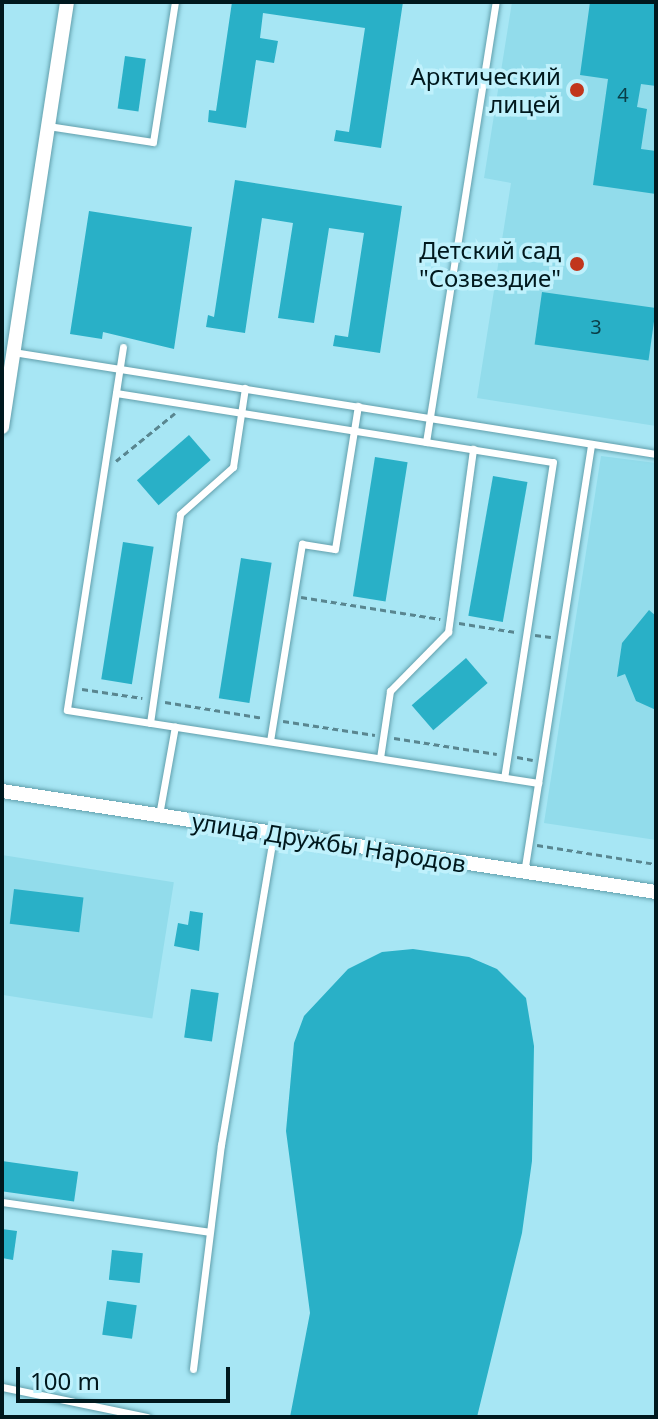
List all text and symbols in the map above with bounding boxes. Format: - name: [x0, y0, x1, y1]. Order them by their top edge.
- place label: Арктический лицей: [411, 62, 561, 118]
- marker: Арктический лицей: [568, 81, 586, 99]
- house number: 4: [617, 82, 629, 106]
- place label: Детский сад "Созвездие": [419, 236, 561, 292]
- marker: Детский сад "Созвездие": [568, 255, 586, 273]
- house number: 3: [590, 314, 602, 338]
- street label: улица Дружбы Народов: [190, 806, 468, 878]
- scale bar: [20, 1351, 234, 1401]
- text: 100 m: [30, 1364, 100, 1397]

